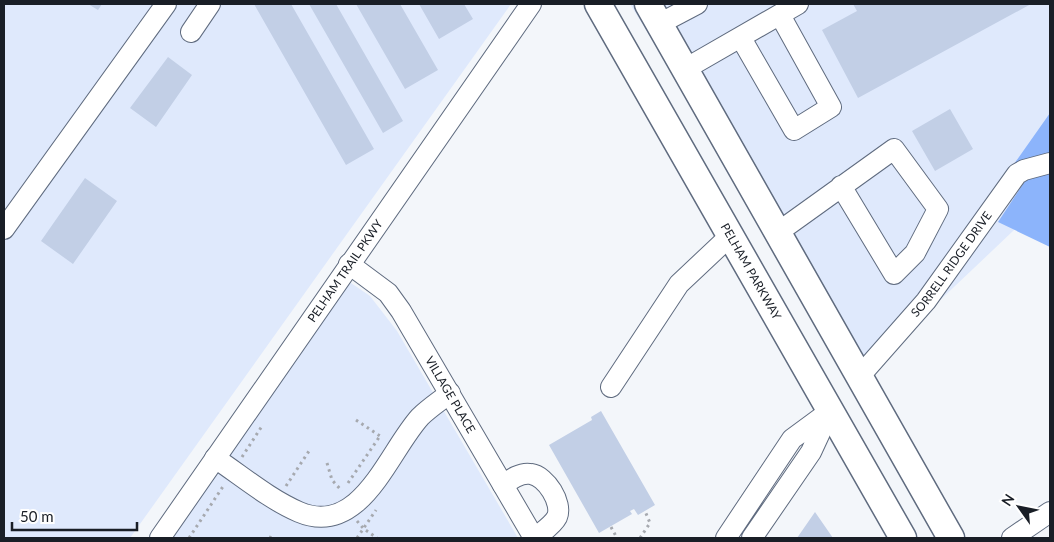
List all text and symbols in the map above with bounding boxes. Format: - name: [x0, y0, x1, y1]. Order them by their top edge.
- street label: SORRELL RIDGE DRIVE: [908, 208, 995, 320]
- street label: PELHAM TRAIL PKWY: [304, 216, 386, 325]
- street label: PELHAM PARKWAY: [718, 220, 785, 323]
- street label: VILLAGE PLACE: [422, 353, 479, 436]
- north arrow: [994, 482, 1044, 532]
- text: N: [998, 490, 1018, 509]
- scale bar: [12, 500, 138, 532]
- text: 50 m: [20, 507, 54, 525]

